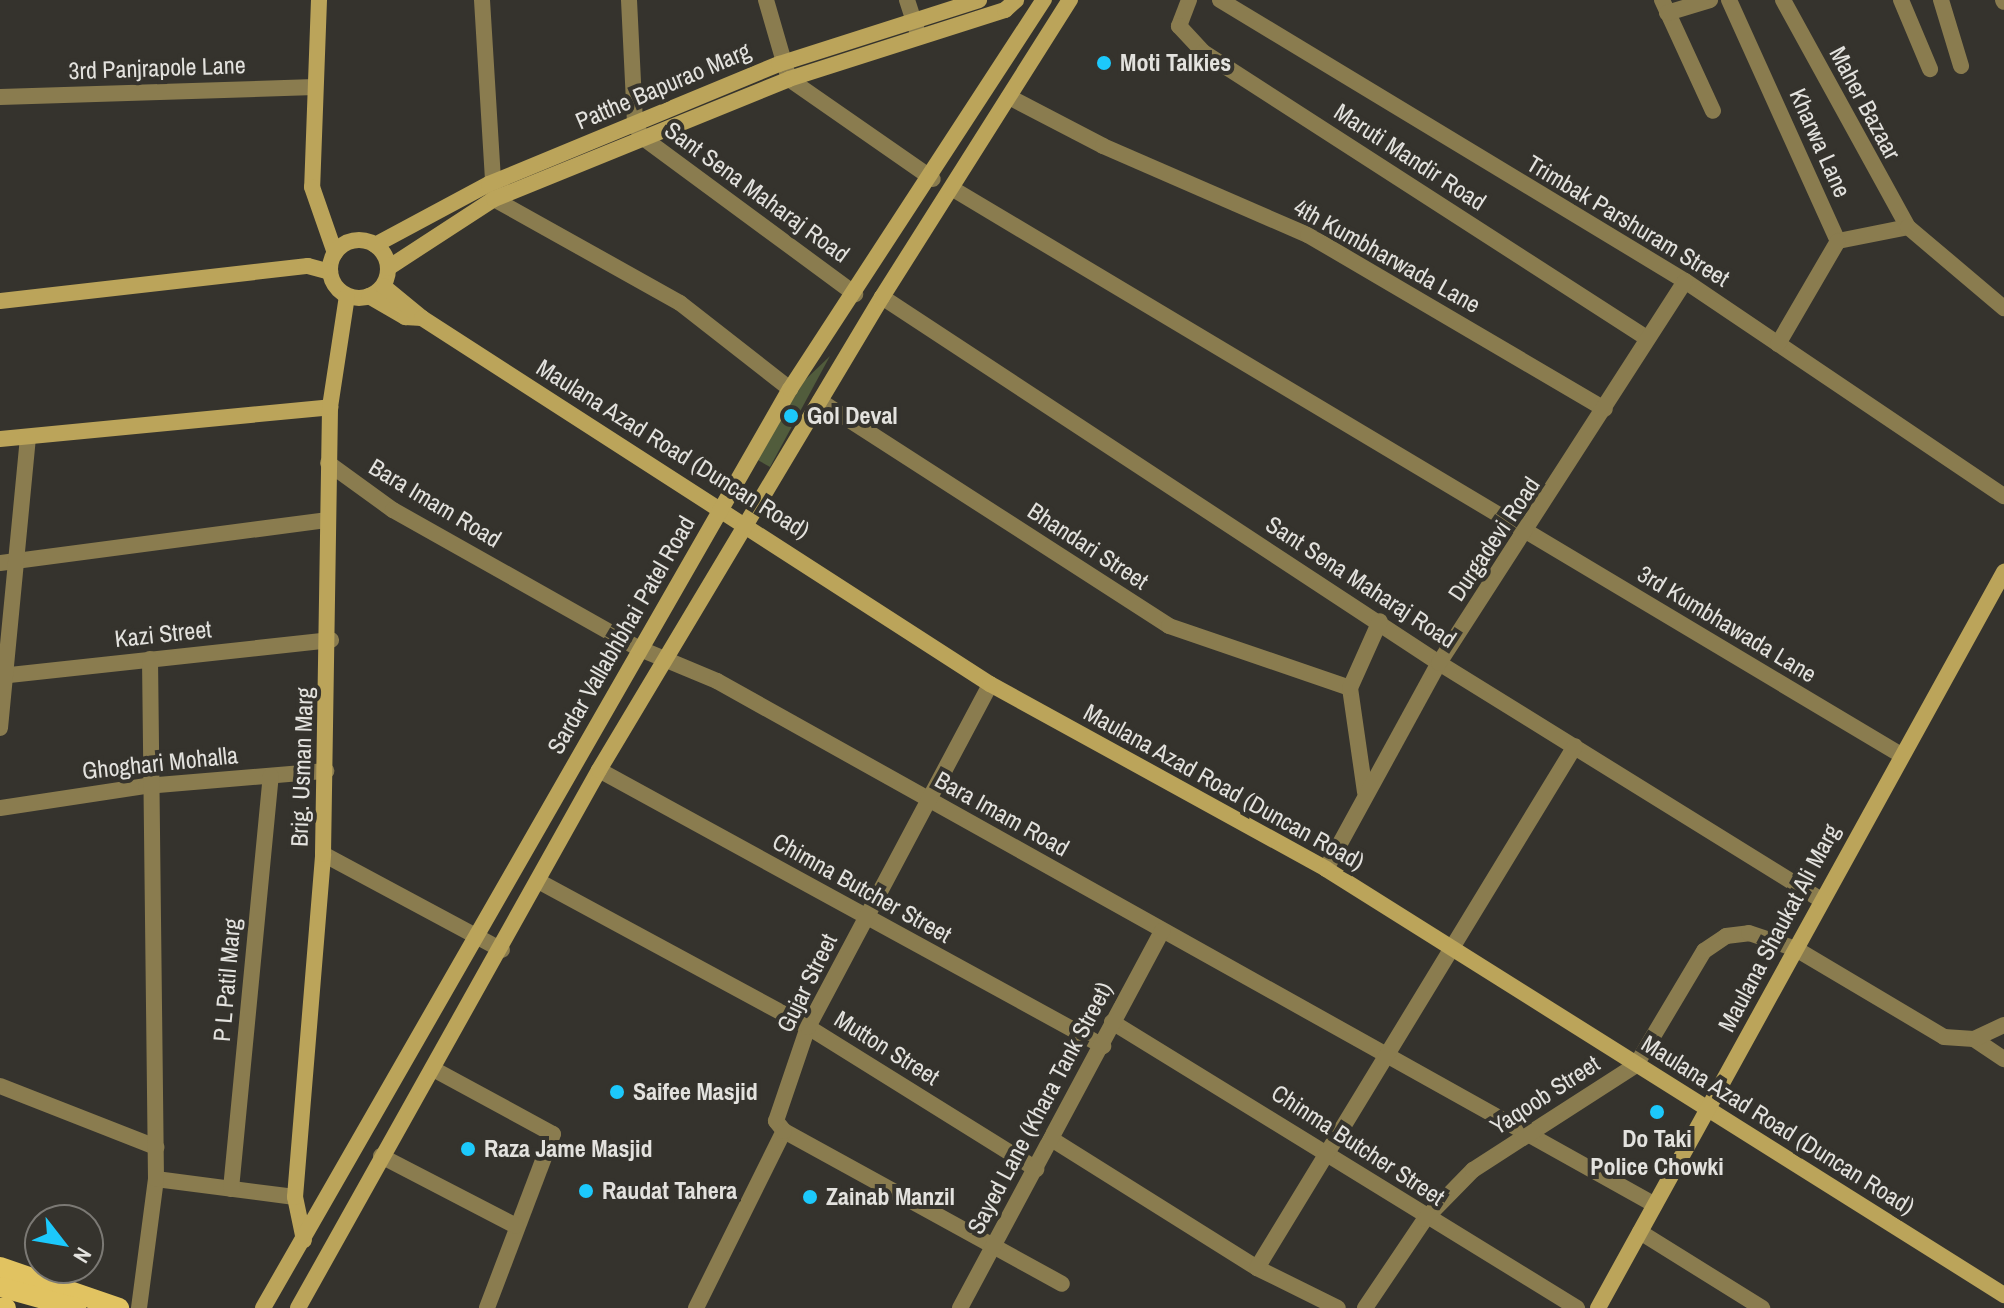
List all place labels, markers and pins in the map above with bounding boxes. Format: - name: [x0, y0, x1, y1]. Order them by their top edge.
- place label: Moti Talkies: [1120, 49, 1231, 77]
- marker: Moti Talkies: [1095, 54, 1113, 72]
- place label: Gol Deval: [807, 402, 898, 430]
- marker: Gol Deval: [782, 407, 800, 425]
- place label: Saifee Masjid: [633, 1078, 758, 1106]
- marker: Saifee Masjid: [608, 1083, 626, 1101]
- marker: Do Taki Police Chowki: [1648, 1103, 1666, 1121]
- place label: Do Taki Police Chowki: [1590, 1125, 1724, 1181]
- place label: Raza Jame Masjid: [484, 1135, 652, 1163]
- marker: Raza Jame Masjid: [459, 1140, 477, 1158]
- place label: Raudat Tahera: [602, 1177, 737, 1205]
- marker: Raudat Tahera: [577, 1182, 595, 1200]
- place label: Zainab Manzil: [826, 1183, 955, 1211]
- marker: Zainab Manzil: [801, 1188, 819, 1206]

